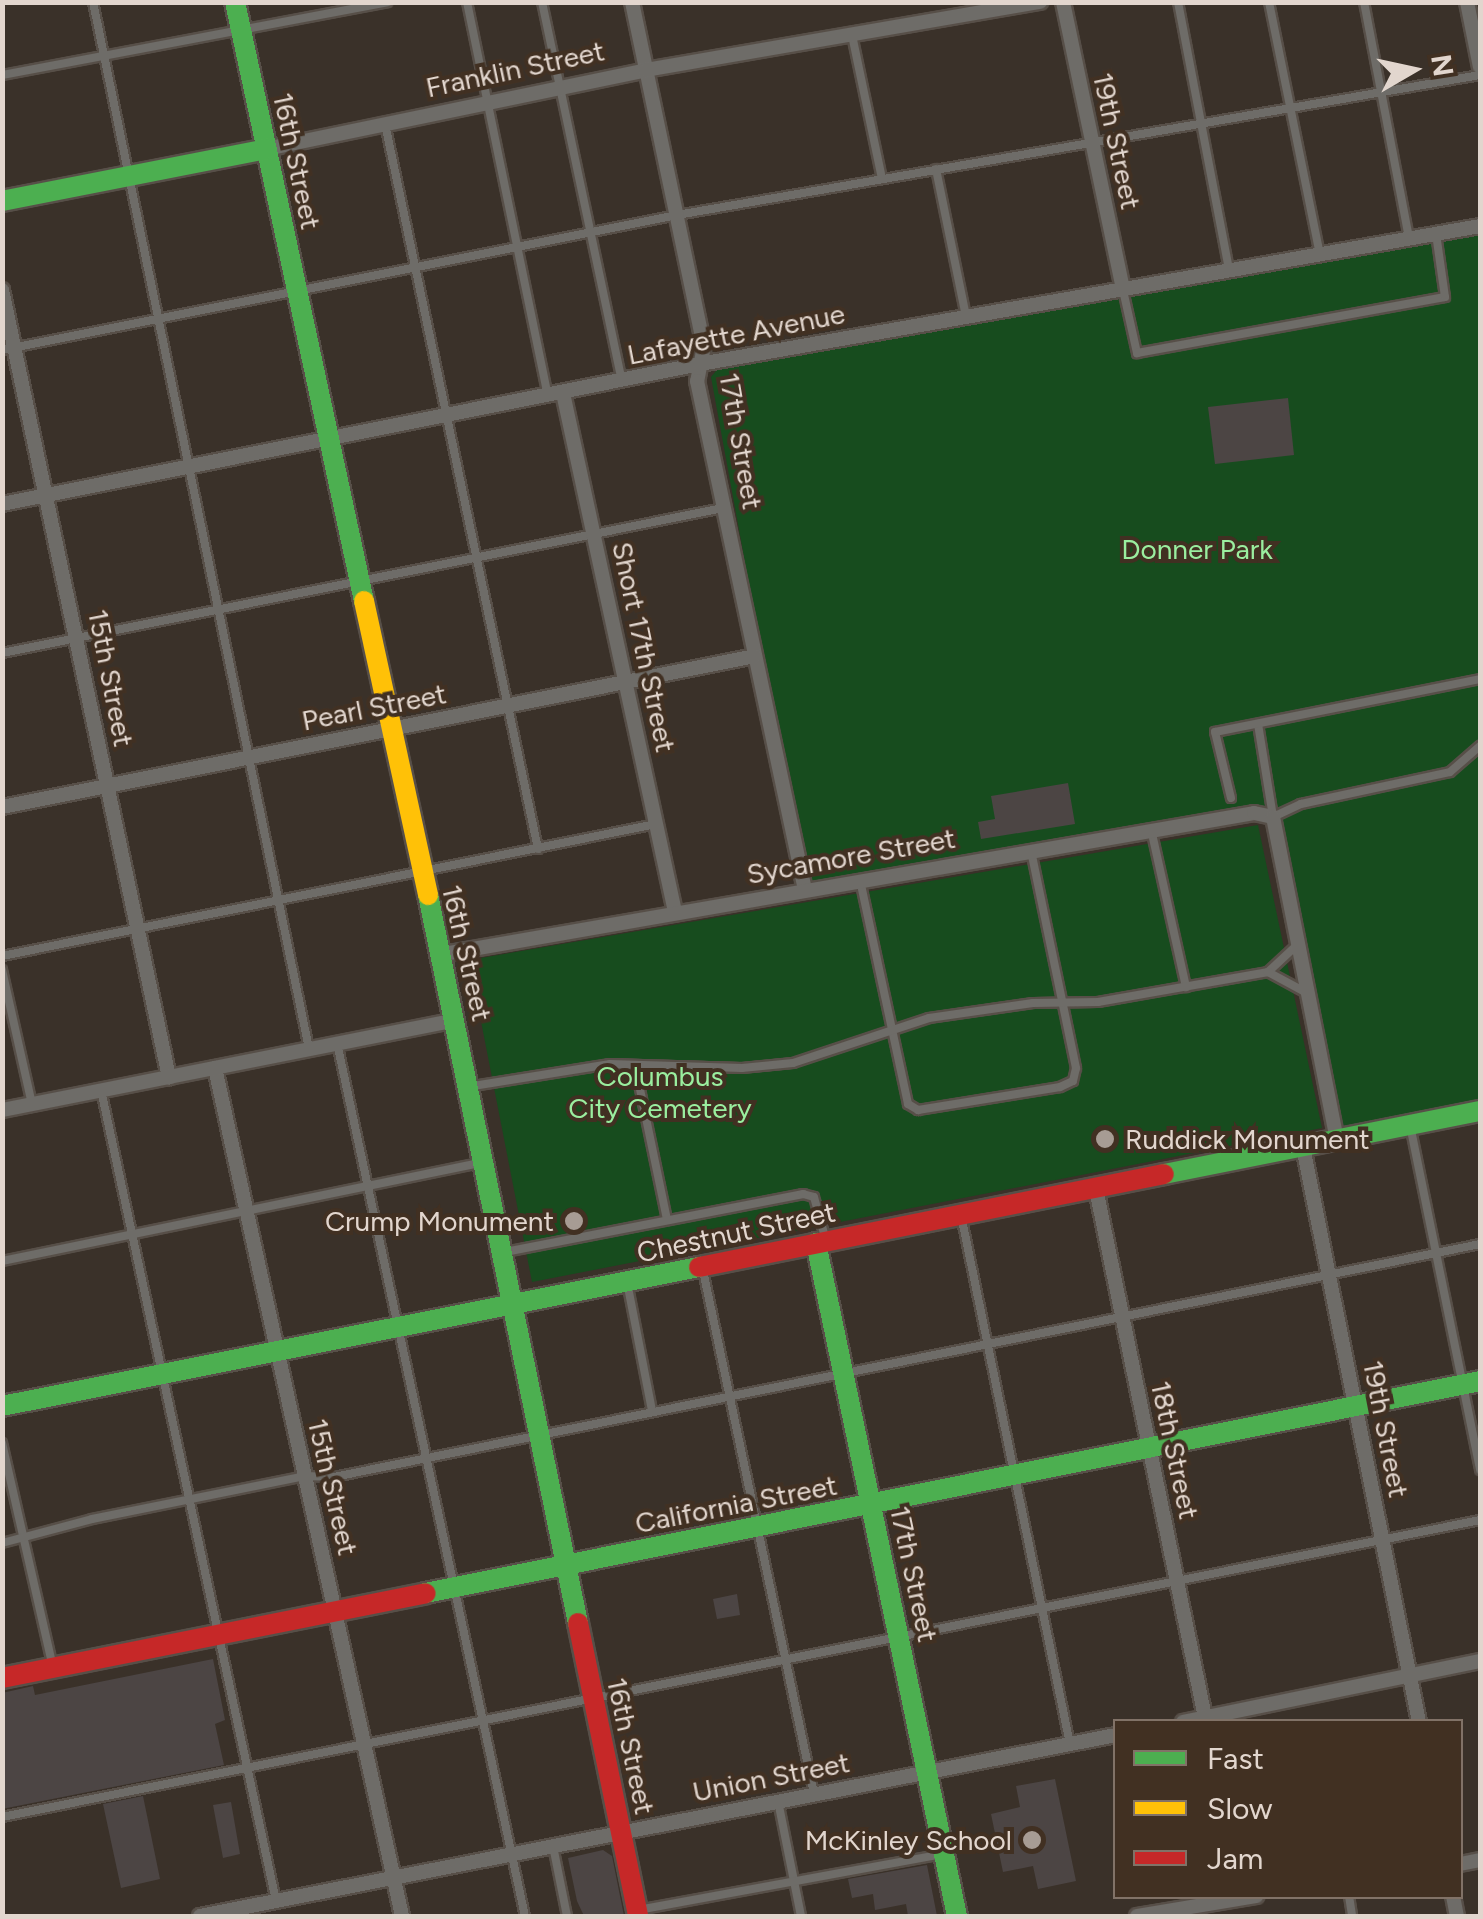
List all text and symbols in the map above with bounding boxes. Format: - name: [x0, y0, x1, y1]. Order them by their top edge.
- north arrow: [1363, 20, 1463, 120]
- street label: Franklin Street: [423, 34, 607, 104]
- text: N: [1424, 52, 1461, 79]
- street label: 19th Street: [1086, 70, 1148, 212]
- street label: 16th Street: [266, 90, 328, 232]
- street label: Lafayette Avenue: [624, 296, 848, 372]
- street label: 17th Street: [712, 370, 770, 512]
- park label: Donner Park: [1121, 532, 1273, 566]
- street label: Short 17th Street: [605, 539, 683, 755]
- street label: 15th Street: [81, 606, 141, 750]
- street label: Pearl Street: [299, 677, 449, 737]
- street label: Sycamore Street: [744, 821, 958, 891]
- street label: 16th Street: [435, 882, 499, 1024]
- park label: Columbus City Cemetery: [568, 1059, 752, 1125]
- place label: Ruddick Monument: [1125, 1122, 1370, 1156]
- marker: Ruddick Monument: [1094, 1128, 1116, 1150]
- street label: Chestnut Street: [634, 1195, 838, 1269]
- place label: Crump Monument: [325, 1204, 554, 1238]
- marker: Crump Monument: [563, 1210, 585, 1232]
- street label: 19th Street: [1356, 1358, 1416, 1500]
- street label: 18th Street: [1144, 1378, 1206, 1522]
- street label: 15th Street: [301, 1415, 365, 1559]
- street label: California Street: [632, 1468, 840, 1540]
- street label: 17th Street: [883, 1503, 945, 1645]
- street label: 16th Street: [600, 1675, 662, 1817]
- legend: [1113, 1719, 1463, 1899]
- text: Fast: [1207, 1740, 1264, 1777]
- street label: Union Street: [690, 1745, 852, 1809]
- text: Slow: [1207, 1790, 1273, 1827]
- place label: McKinley School: [805, 1823, 1012, 1857]
- marker: McKinley School: [1021, 1829, 1043, 1851]
- text: Jam: [1207, 1840, 1263, 1877]

